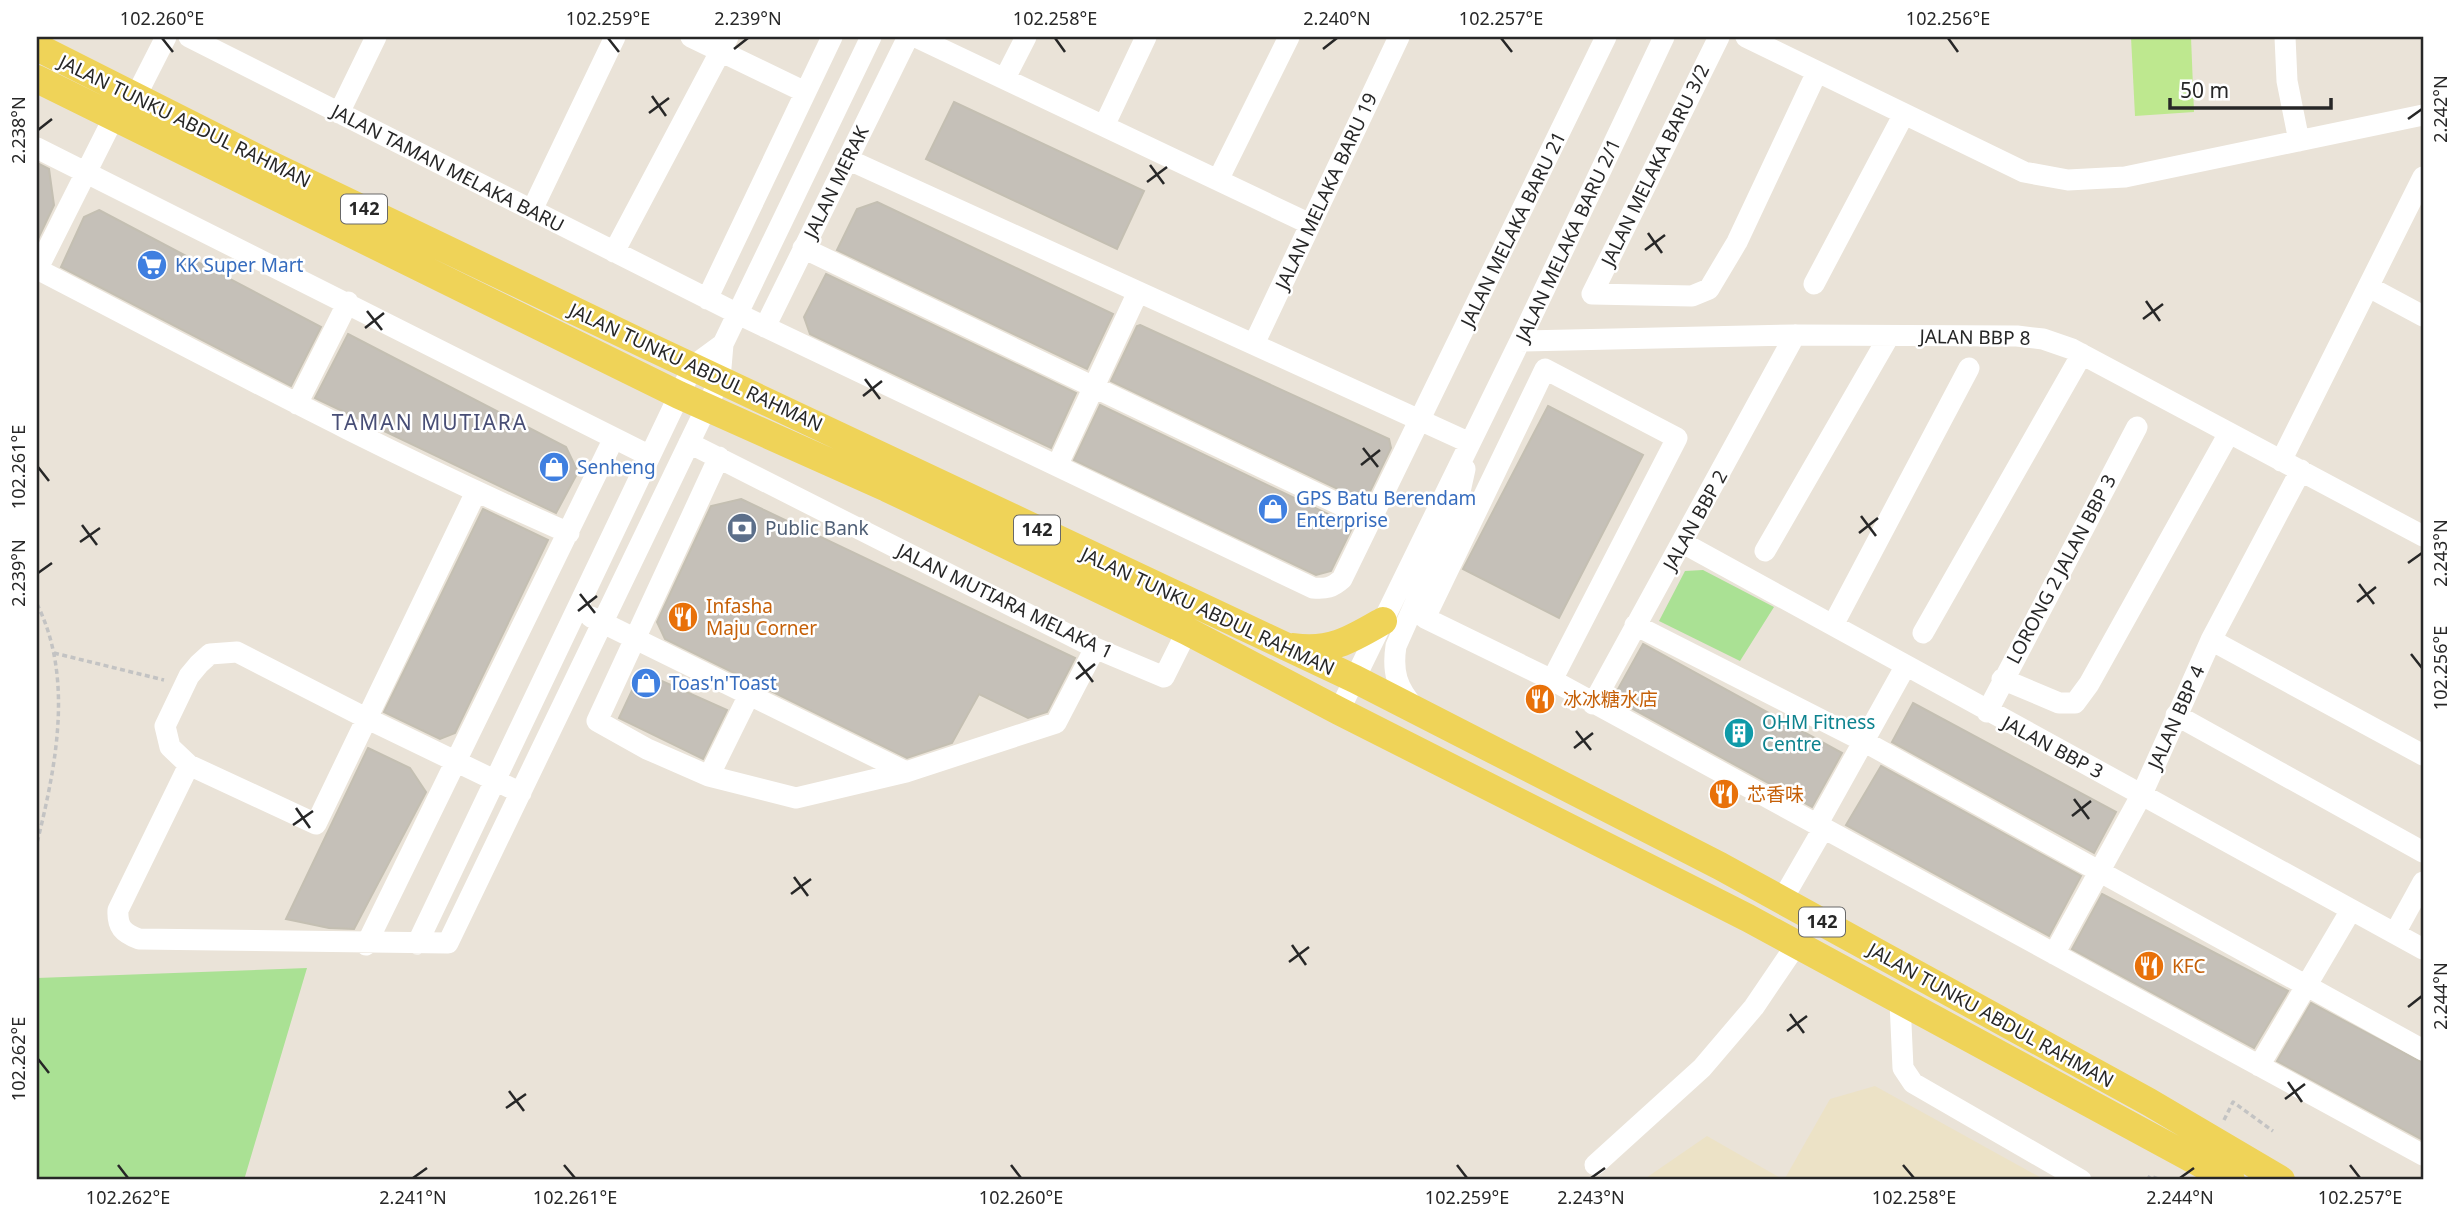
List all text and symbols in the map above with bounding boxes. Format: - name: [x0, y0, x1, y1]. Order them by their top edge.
- text: 102.260°E: [120, 6, 204, 30]
- text: 102.259°E: [566, 6, 650, 30]
- text: 2.239°N: [714, 6, 782, 30]
- text: 102.258°E: [1013, 6, 1097, 30]
- text: 2.240°N: [1303, 6, 1371, 30]
- text: 102.257°E: [1459, 6, 1543, 30]
- text: 102.256°E: [1906, 6, 1990, 30]
- street label: JALAN TUNKU ABDUL RAHMAN: [53, 48, 315, 193]
- street label: JALAN MELAKA BARU 3/2: [1594, 60, 1715, 272]
- scale bar: [2170, 66, 2330, 110]
- text: 2.242°N: [2428, 75, 2452, 143]
- text: 50 m: [2180, 76, 2229, 104]
- street label: JALAN MELAKA BARU 19: [1268, 88, 1383, 295]
- text: 2.238°N: [6, 96, 30, 164]
- street label: JALAN TAMAN MELAKA BARU: [325, 97, 569, 238]
- street label: JALAN MERAK: [797, 121, 875, 244]
- street label: JALAN MELAKA BARU 21: [1453, 127, 1572, 333]
- street label: JALAN MELAKA BARU 2/1: [1509, 134, 1627, 348]
- road number: 142: [341, 194, 387, 224]
- supermarket icon: KK Super Mart: [135, 248, 169, 282]
- place label: KK Super Mart: [175, 252, 304, 278]
- street label: JALAN TUNKU ABDUL RAHMAN: [563, 296, 827, 437]
- street label: JALAN BBP 8: [1917, 323, 2031, 351]
- district label: TAMAN MUTIARA: [332, 408, 528, 436]
- text: 102.261°E: [6, 425, 30, 509]
- shop icon: Senheng: [537, 450, 571, 484]
- place label: Senheng: [577, 454, 656, 480]
- street label: JALAN BBP 2: [1656, 465, 1733, 577]
- street label: LORONG 2 JALAN BBP 3: [2000, 470, 2122, 668]
- place label: GPS Batu Berendam Enterprise: [1296, 485, 1476, 533]
- shop icon: GPS Batu Berendam Enterprise: [1256, 492, 1290, 526]
- bank icon: Public Bank: [725, 511, 759, 545]
- place label: Public Bank: [765, 515, 869, 541]
- road number: 142: [1014, 516, 1060, 544]
- text: 2.243°N: [2428, 519, 2452, 587]
- street label: JALAN MUTIARA MELAKA 1: [891, 536, 1117, 665]
- text: 2.239°N: [6, 539, 30, 607]
- street label: JALAN TUNKU ABDUL RAHMAN: [1075, 540, 1339, 681]
- place label: Infasha Maju Corner: [706, 593, 817, 641]
- restaurant icon: Infasha Maju Corner: [666, 600, 700, 634]
- text: 102.256°E: [2428, 626, 2452, 710]
- street label: JALAN BBP 4: [2141, 661, 2210, 775]
- shop icon: Toas'n'Toast: [629, 666, 663, 700]
- place label: Toas'n'Toast: [669, 670, 777, 696]
- restaurant icon: 冰冰糖水店: [1523, 682, 1557, 716]
- place label: 冰冰糖水店: [1563, 686, 1658, 712]
- place label: OHM Fitness Centre: [1762, 709, 1875, 757]
- street label: JALAN BBP 3: [1996, 709, 2108, 784]
- building icon: OHM Fitness Centre: [1722, 716, 1756, 750]
- restaurant icon: 芯香味: [1707, 777, 1741, 811]
- place label: 芯香味: [1747, 781, 1804, 807]
- road number: 142: [1799, 908, 1845, 937]
- street label: JALAN TUNKU ABDUL RAHMAN: [1862, 935, 2119, 1094]
- restaurant icon: KFC: [2132, 949, 2166, 983]
- place label: KFC: [2172, 953, 2206, 979]
- text: 2.244°N: [2428, 962, 2452, 1030]
- text: 102.262°E: [6, 1017, 30, 1101]
- text: 102.262°E: [86, 1185, 170, 1209]
- text: 2.241°N: [379, 1185, 447, 1209]
- text: 102.261°E: [533, 1185, 617, 1209]
- text: 102.260°E: [979, 1185, 1063, 1209]
- text: 102.259°E: [1425, 1185, 1509, 1209]
- text: 2.243°N: [1557, 1185, 1625, 1209]
- text: 102.258°E: [1872, 1185, 1956, 1209]
- text: 2.244°N: [2146, 1185, 2214, 1209]
- text: 102.257°E: [2318, 1185, 2402, 1209]

